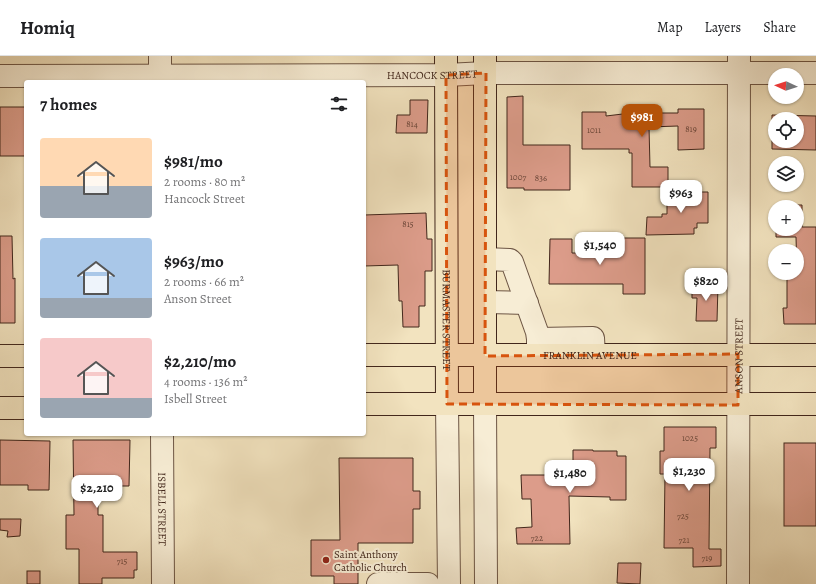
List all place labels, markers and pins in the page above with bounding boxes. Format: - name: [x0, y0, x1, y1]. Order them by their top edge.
- pin: $981: [618, 104, 666, 138]
- pin: $963: [657, 180, 705, 214]
- pin: $1,540: [567, 232, 633, 266]
- pin: $820: [682, 268, 730, 302]
- pin: $1,230: [656, 458, 722, 492]
- pin: $1,480: [537, 460, 603, 494]
- pin: $2,210: [64, 475, 130, 509]
- place label: Saint Anthony Catholic Church: [334, 547, 407, 575]
- marker: Saint Anthony Catholic Church: [321, 555, 331, 565]

